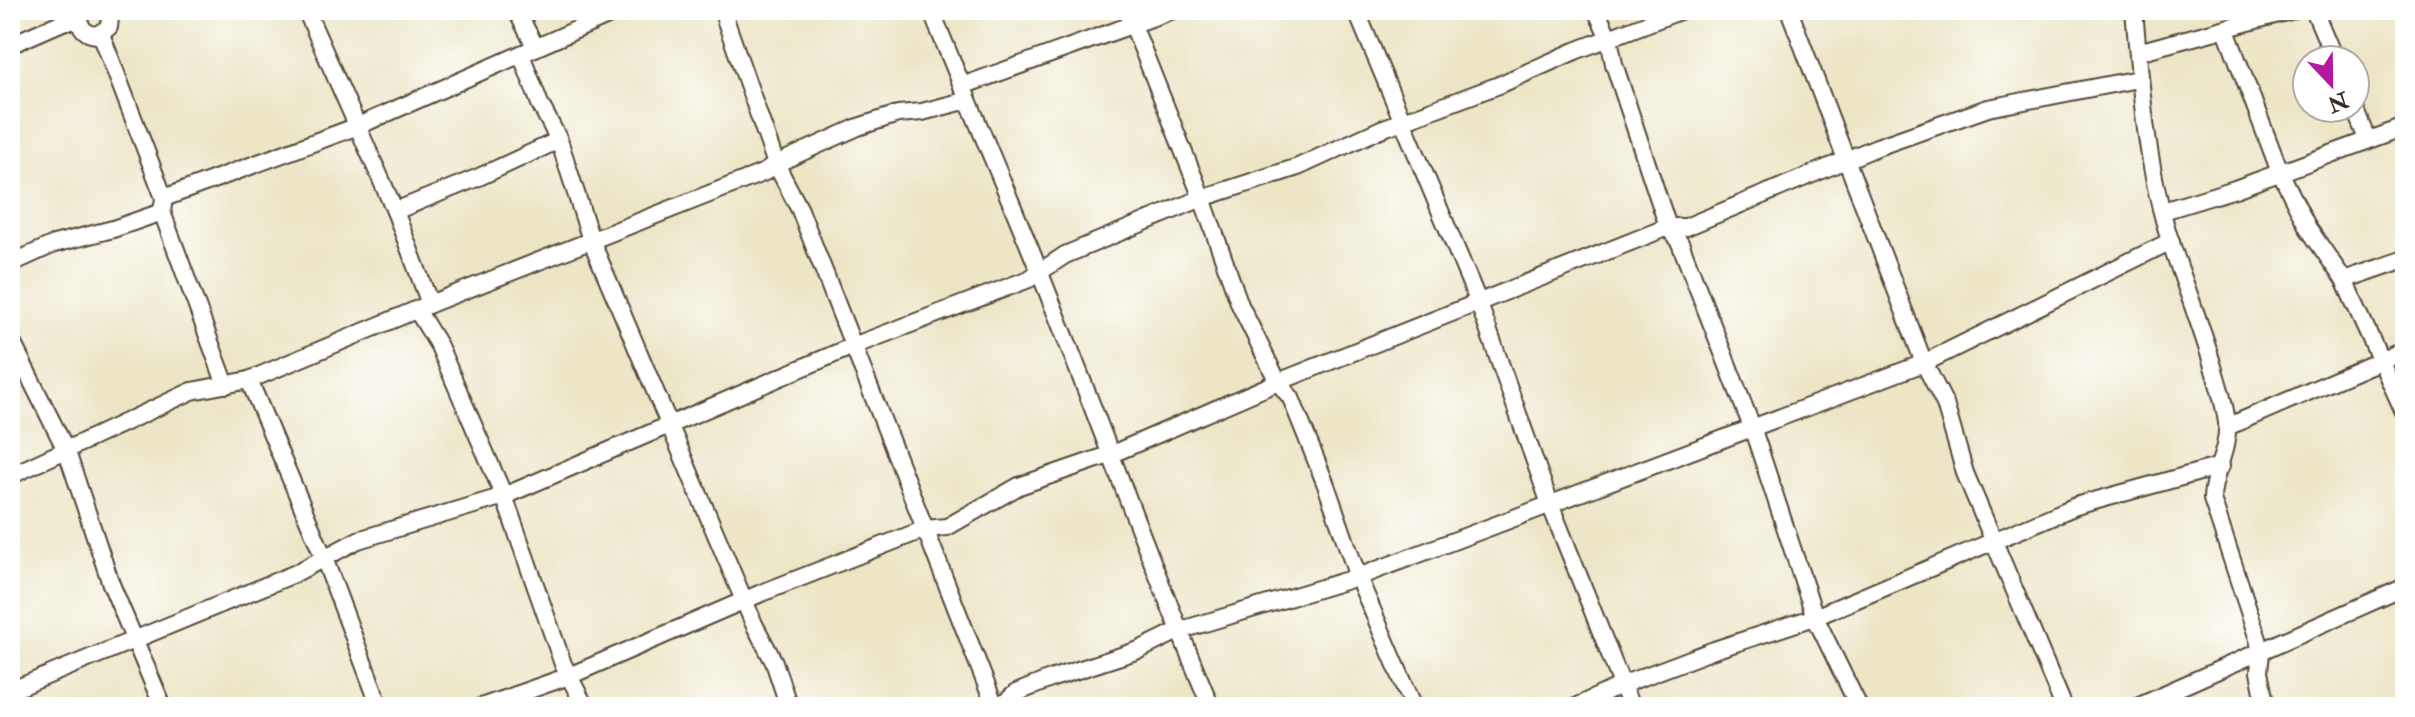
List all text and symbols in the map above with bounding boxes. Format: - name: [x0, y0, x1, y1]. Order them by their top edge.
- north arrow: [2291, 44, 2371, 124]
- text: N: [2323, 85, 2353, 118]

